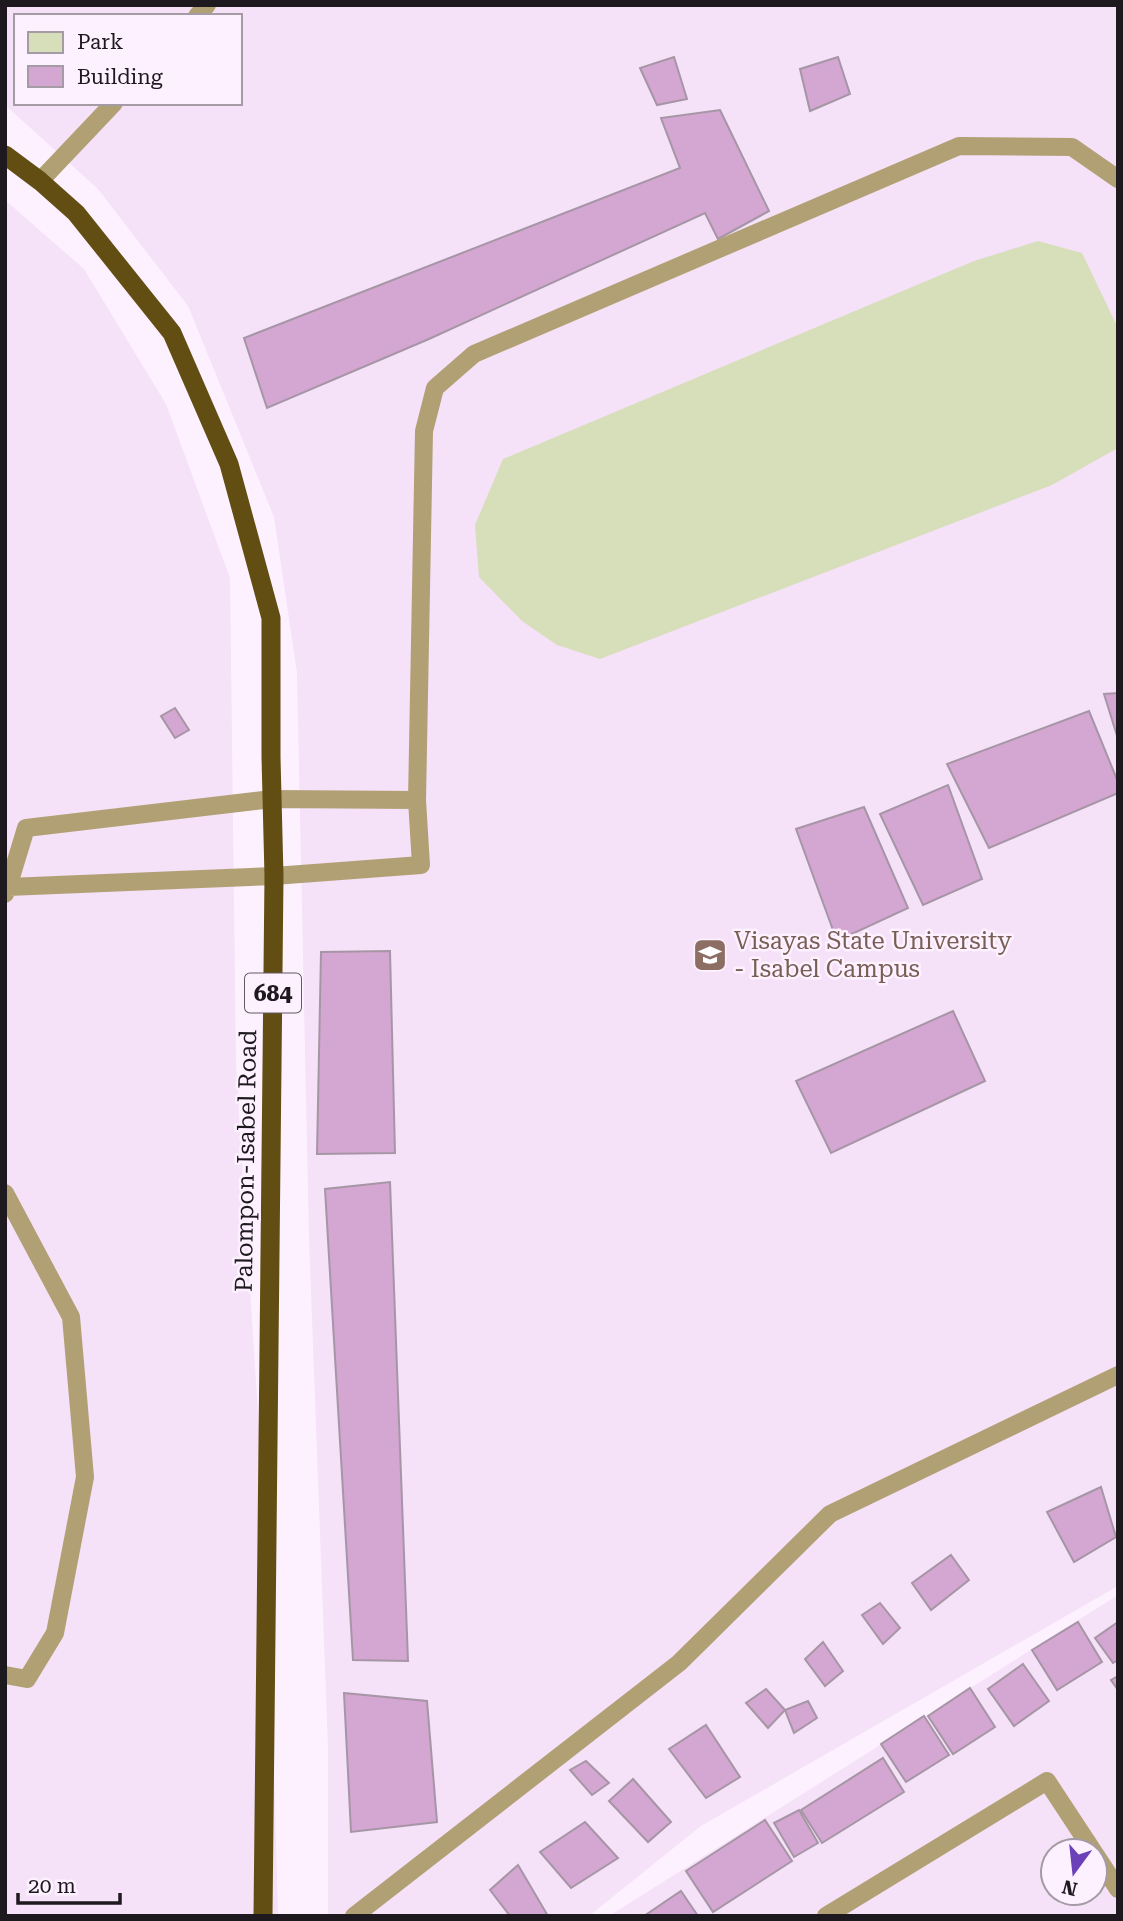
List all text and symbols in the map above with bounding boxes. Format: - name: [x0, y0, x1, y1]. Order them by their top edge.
- legend: [14, 14, 242, 105]
- text: Park: [77, 30, 123, 54]
- text: Building: [77, 65, 163, 89]
- place label: Visayas State University - Isabel Campus: [734, 927, 1012, 983]
- school or university icon: Visayas State University - Isabel Campus: [691, 936, 729, 974]
- road number: 684: [245, 974, 301, 1012]
- street label: Palompon-Isabel Road: [230, 1030, 262, 1292]
- north arrow: [1039, 1837, 1109, 1907]
- scale bar: [18, 1862, 119, 1906]
- text: 20 m: [28, 1874, 76, 1898]
- text: N: [1059, 1875, 1080, 1901]

